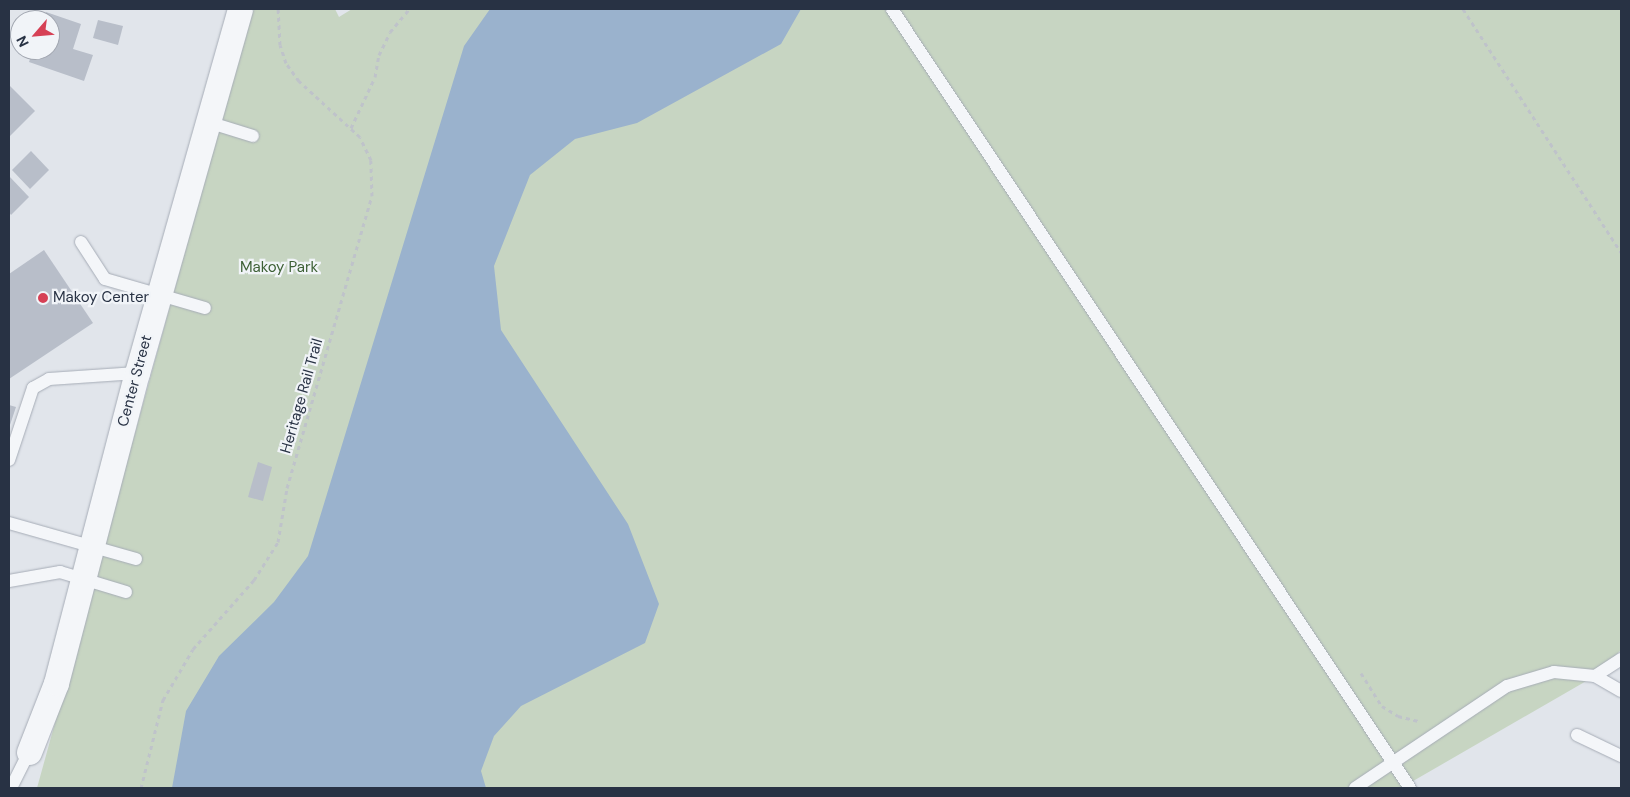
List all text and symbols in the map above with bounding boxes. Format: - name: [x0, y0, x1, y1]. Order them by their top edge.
- north arrow: [10, 10, 60, 60]
- text: N: [12, 33, 33, 50]
- park label: Makoy Park: [240, 259, 318, 277]
- place label: Makoy Center: [53, 289, 149, 307]
- marker: Makoy Center: [37, 292, 49, 304]
- street label: Center Street: [114, 333, 156, 429]
- street label: Heritage Rail Trail: [277, 337, 327, 455]

